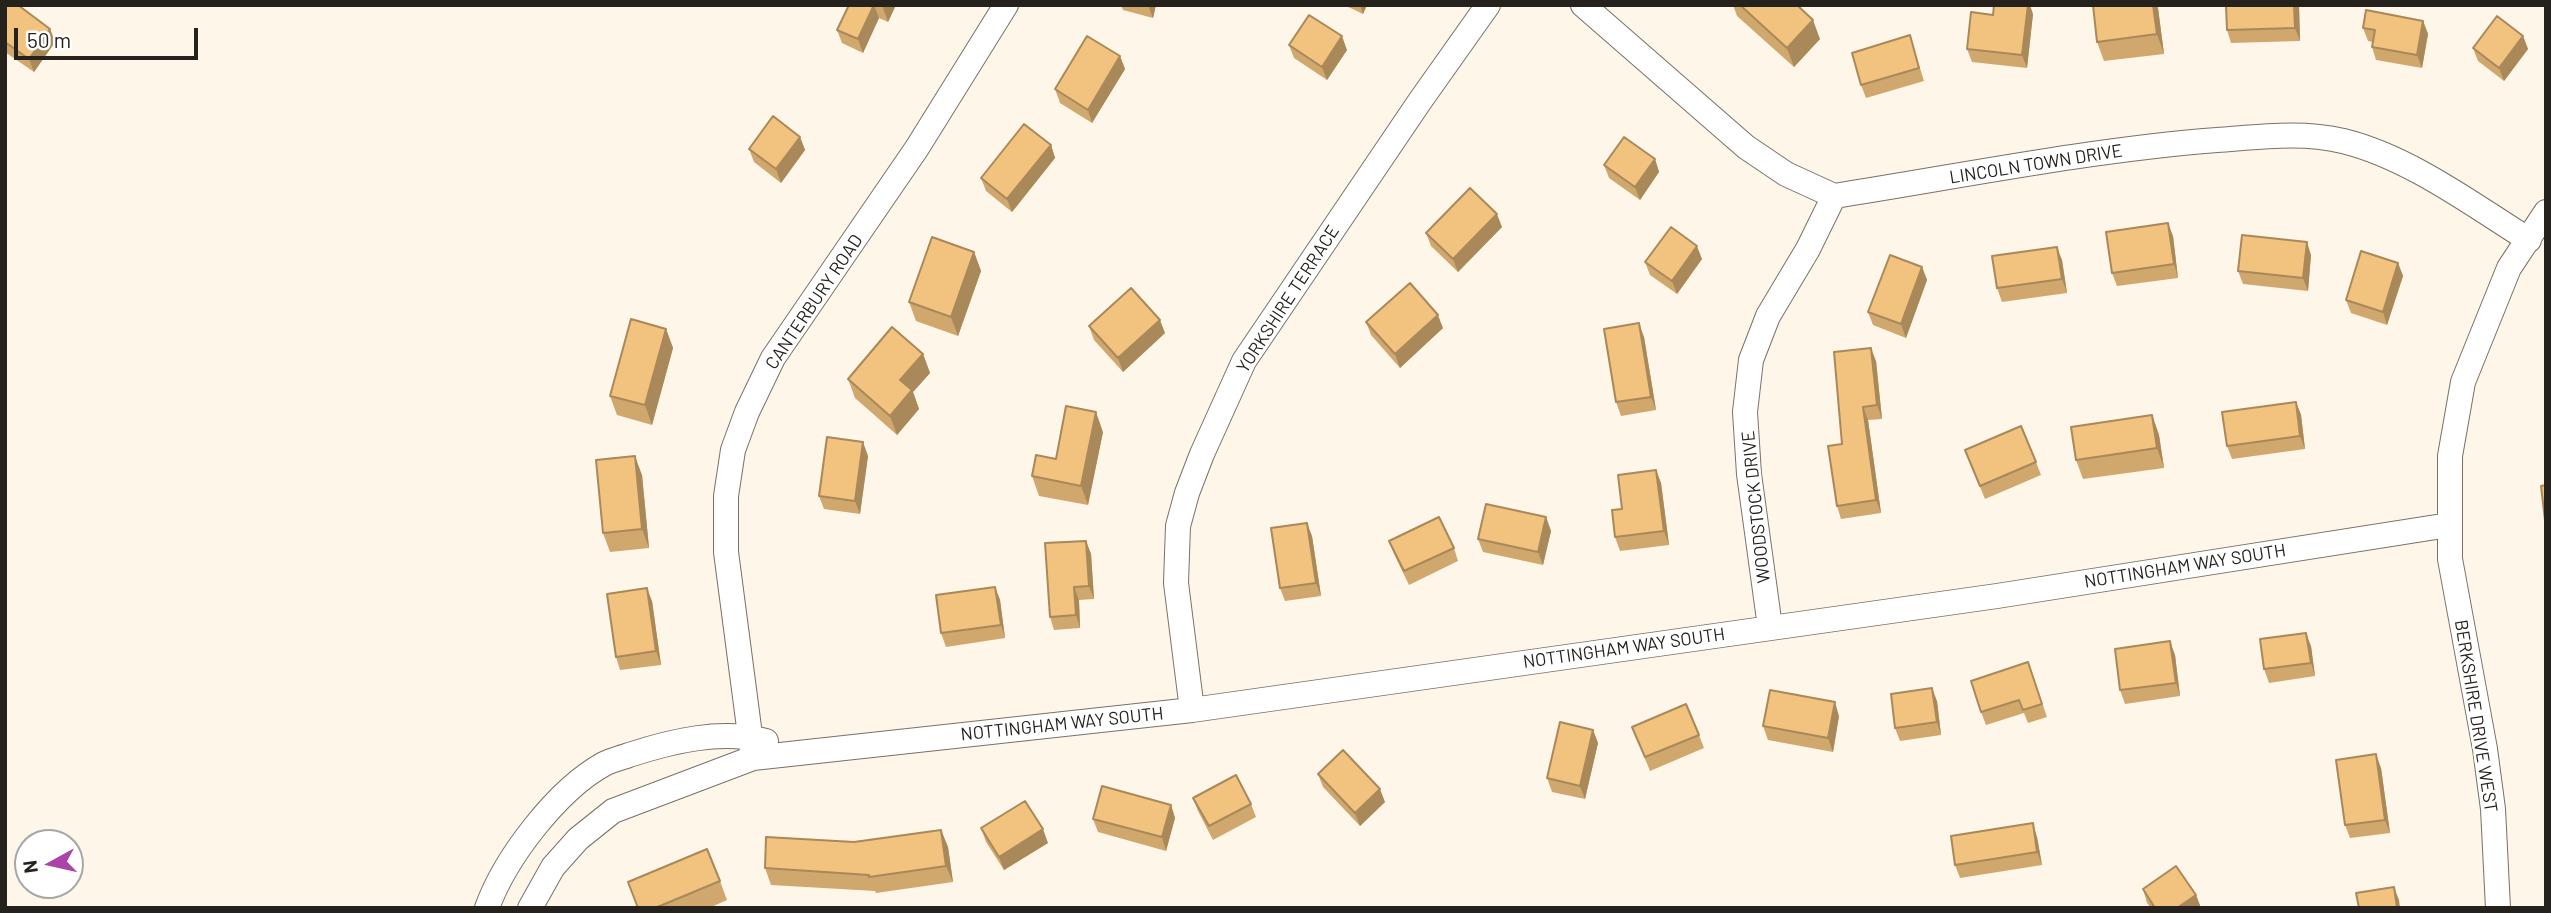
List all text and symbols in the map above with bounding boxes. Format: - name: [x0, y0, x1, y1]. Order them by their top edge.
- scale bar: [18, 14, 201, 58]
- text: 50 m: [27, 27, 71, 52]
- street label: LINCOLN TOWN DRIVE: [1948, 140, 2124, 188]
- street label: YORKSHIRE TERRACE: [1232, 221, 1344, 377]
- street label: CANTERBURY ROAD: [761, 230, 867, 374]
- street label: WOODSTOCK DRIVE: [1737, 430, 1775, 584]
- street label: NOTTINGHAM WAY SOUTH: [2083, 539, 2287, 593]
- street label: BERKSHIRE DRIVE WEST: [2450, 618, 2502, 814]
- street label: NOTTINGHAM WAY SOUTH: [1522, 623, 1726, 673]
- street label: NOTTINGHAM WAY SOUTH: [960, 703, 1164, 745]
- north arrow: [14, 829, 84, 899]
- text: N: [17, 859, 42, 875]

